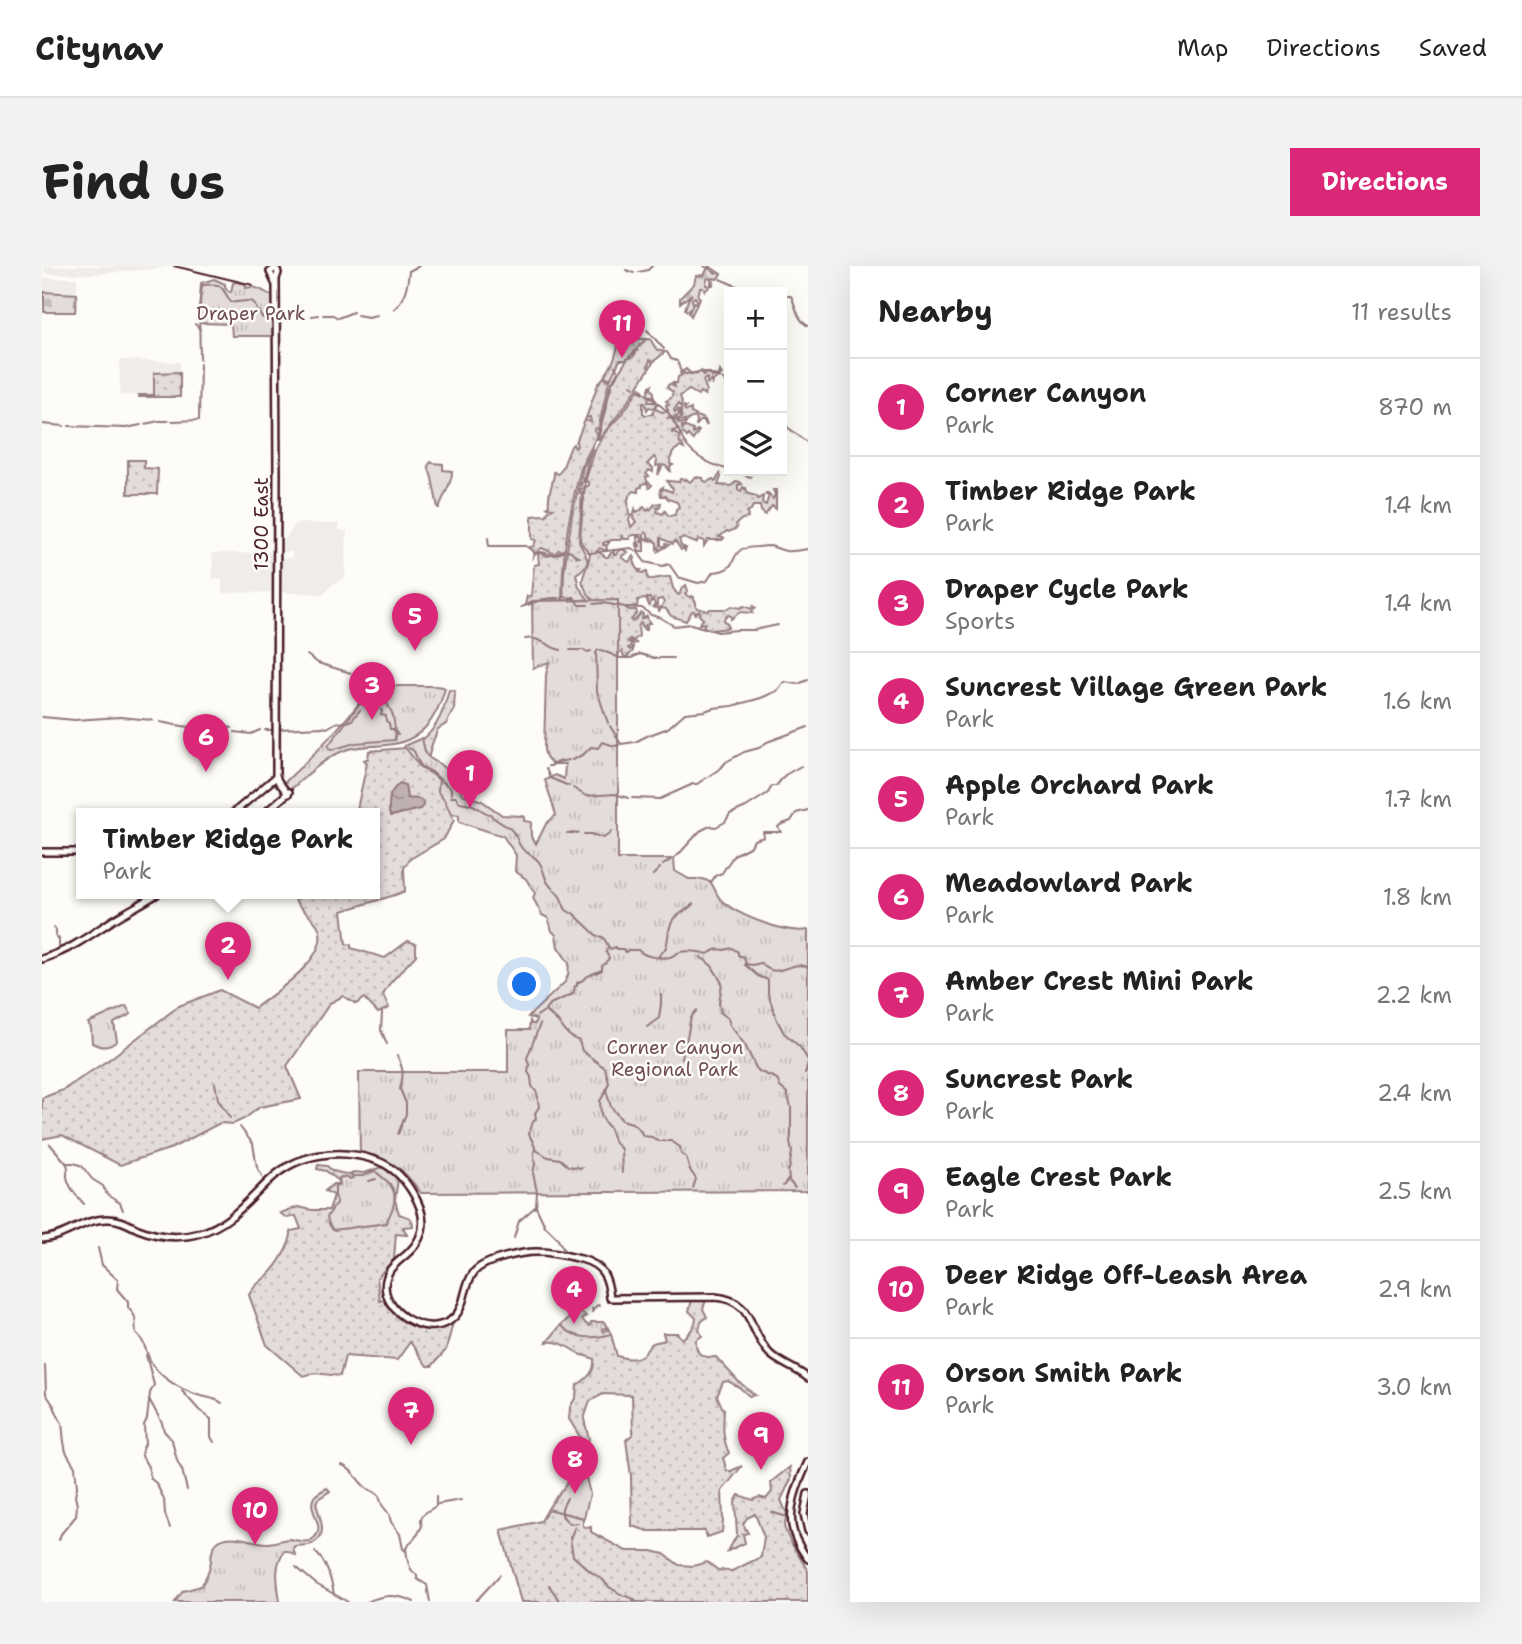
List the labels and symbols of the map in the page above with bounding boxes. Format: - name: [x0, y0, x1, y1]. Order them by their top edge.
- pin: 11: [599, 300, 645, 358]
- park label: Draper Park: [196, 301, 306, 326]
- street label: 1300 East: [249, 477, 274, 571]
- pin: 5: [392, 593, 438, 651]
- pin: 3: [349, 662, 395, 720]
- pin: 6: [183, 714, 229, 772]
- pin: 1: [447, 750, 493, 808]
- pin: 2: [205, 922, 251, 980]
- your location: [507, 967, 541, 1001]
- park label: Corner Canyon Regional Park: [607, 1035, 743, 1082]
- pin: 4: [551, 1266, 597, 1324]
- pin: 7: [388, 1387, 434, 1445]
- pin: 9: [738, 1412, 784, 1470]
- pin: 8: [552, 1436, 598, 1494]
- pin: 10: [232, 1487, 278, 1545]

